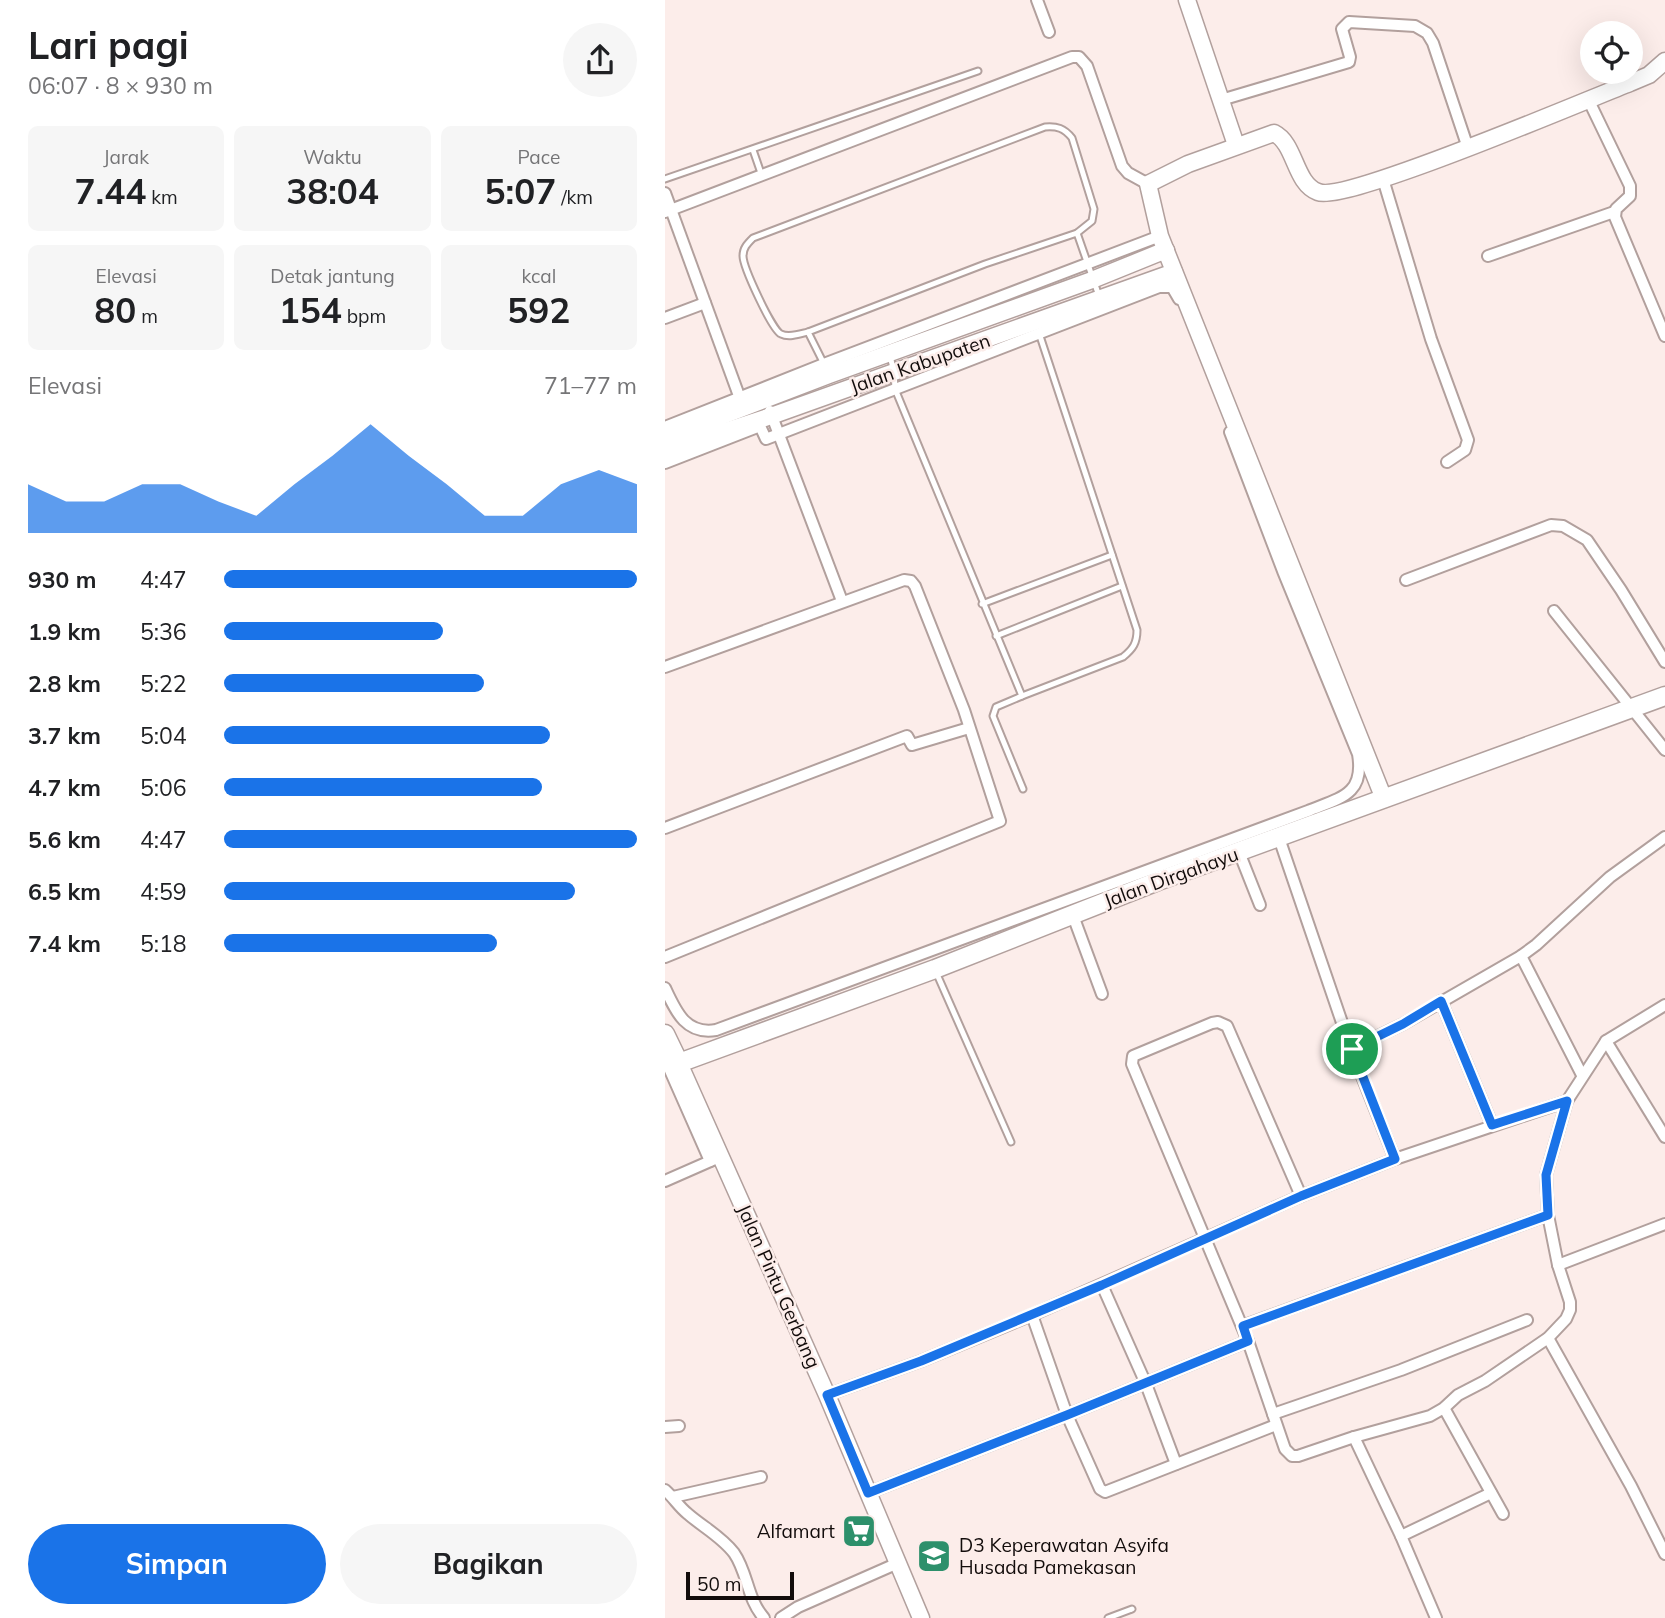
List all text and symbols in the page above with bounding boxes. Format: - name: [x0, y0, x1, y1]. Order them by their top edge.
- text: Lari pagi: [28, 21, 189, 69]
- map controls: [1580, 21, 1643, 84]
- button: locate: [1580, 21, 1643, 84]
- button: share: [563, 23, 637, 97]
- text: 06:07 · 8 × 930 m: [28, 71, 213, 100]
- text: Jarak: [103, 145, 149, 169]
- text: Waktu: [303, 145, 362, 169]
- text: Pace: [517, 145, 560, 169]
- text: 7.44: [75, 169, 146, 213]
- text: 38:04: [286, 169, 379, 213]
- text: 5:07: [485, 169, 556, 213]
- text: km: [146, 185, 178, 209]
- text: /km: [556, 185, 593, 209]
- text: Elevasi: [96, 264, 157, 288]
- text: Detak jantung: [270, 264, 395, 288]
- text: kcal: [521, 264, 556, 288]
- text: 80: [94, 288, 136, 332]
- text: 154: [279, 288, 342, 332]
- text: 592: [507, 288, 570, 332]
- text: m: [136, 304, 158, 328]
- text: bpm: [342, 304, 386, 328]
- street label: Jalan Kabupaten: [847, 328, 993, 398]
- text: Elevasi: [28, 371, 102, 400]
- text: 71–77 m: [544, 371, 637, 400]
- text: 930 m: [28, 565, 96, 594]
- text: 4:47: [140, 565, 187, 594]
- text: 1.9 km: [28, 617, 101, 646]
- text: 5:36: [140, 617, 187, 646]
- text: 2.8 km: [28, 669, 101, 698]
- text: 5:22: [140, 669, 187, 698]
- text: 3.7 km: [28, 721, 101, 750]
- text: 5:04: [140, 721, 187, 750]
- text: 4.7 km: [28, 773, 101, 802]
- text: 5:06: [140, 773, 187, 802]
- text: 5.6 km: [28, 825, 101, 854]
- text: 4:47: [140, 825, 187, 854]
- street label: Jalan Dirgahayu: [1100, 842, 1242, 912]
- text: 6.5 km: [28, 877, 101, 906]
- text: 4:59: [140, 877, 187, 906]
- text: 7.4 km: [28, 929, 101, 958]
- text: 5:18: [140, 929, 187, 958]
- pin: [1322, 1019, 1382, 1079]
- icon: arrive: [1333, 1030, 1371, 1068]
- street label: Jalan Pintu Gerbang: [732, 1200, 826, 1372]
- supermarket icon: Alfamart: [840, 1512, 878, 1550]
- place label: Alfamart: [757, 1519, 835, 1543]
- button: Simpan: [28, 1524, 326, 1604]
- button: Bagikan: [340, 1524, 637, 1604]
- place label: D3 Keperawatan Asyifa Husada Pamekasan: [959, 1533, 1169, 1579]
- school or university icon: D3 Keperawatan Asyifa Husada Pamekasan: [915, 1537, 953, 1575]
- scale bar: [686, 1569, 795, 1601]
- text: 50 m: [697, 1572, 741, 1596]

